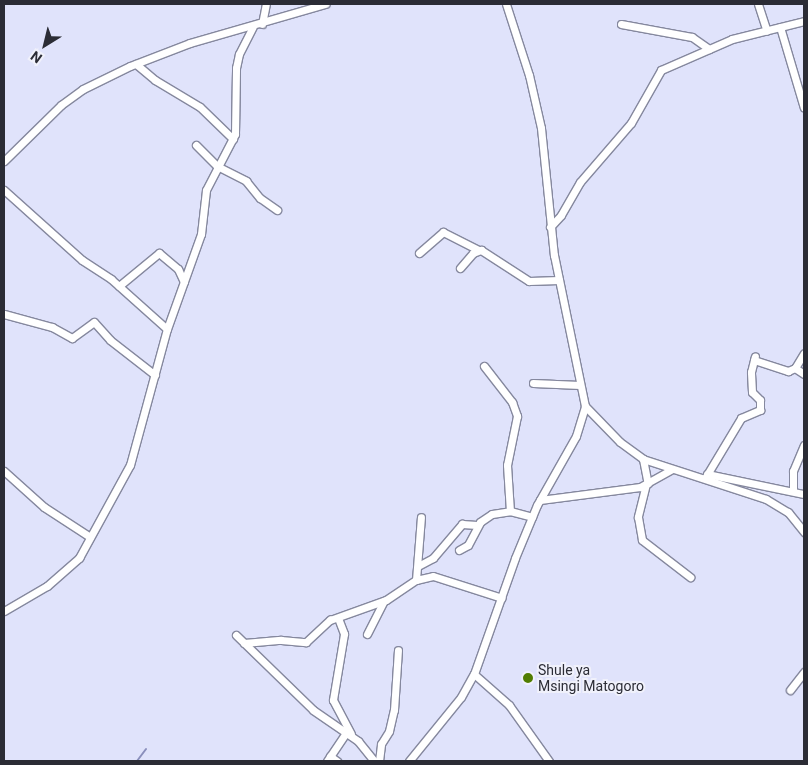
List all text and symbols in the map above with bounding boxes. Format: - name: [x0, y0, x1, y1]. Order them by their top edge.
- north arrow: [20, 20, 70, 70]
- text: N: [27, 48, 45, 67]
- place label: Shule ya Msingi Matogoro: [538, 662, 644, 694]
- marker: Shule ya Msingi Matogoro: [522, 672, 534, 684]

